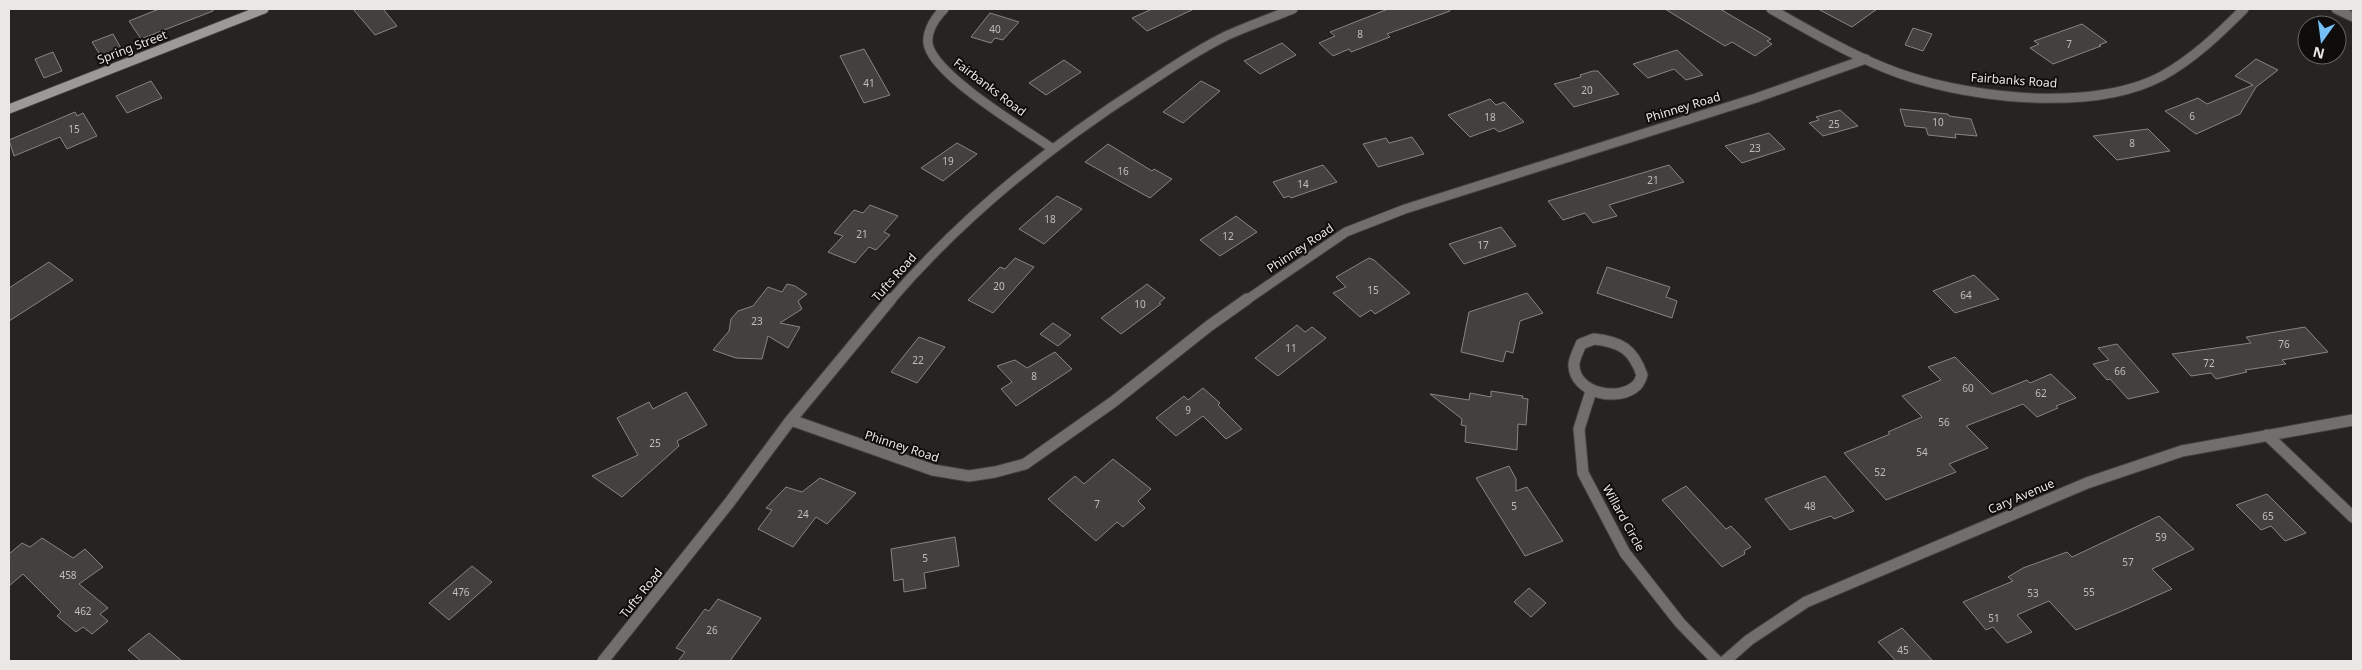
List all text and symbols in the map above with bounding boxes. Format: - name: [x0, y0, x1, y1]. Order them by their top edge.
- north arrow: [2297, 15, 2347, 65]
- house number: 40: [989, 22, 1001, 36]
- street label: Spring Street: [95, 26, 170, 68]
- house number: 8: [1357, 27, 1363, 41]
- house number: 7: [2066, 37, 2072, 51]
- text: N: [2311, 43, 2327, 64]
- street label: Fairbanks Road: [950, 54, 1030, 120]
- street label: Fairbanks Road: [1970, 68, 2058, 92]
- house number: 41: [863, 76, 875, 90]
- house number: 20: [1581, 83, 1593, 97]
- street label: Phinney Road: [1644, 88, 1722, 126]
- house number: 6: [2189, 109, 2195, 123]
- house number: 18: [1484, 110, 1496, 124]
- house number: 10: [1932, 115, 1944, 129]
- house number: 25: [1828, 117, 1840, 131]
- house number: 15: [68, 122, 80, 136]
- house number: 8: [2129, 136, 2135, 150]
- house number: 23: [1749, 141, 1761, 155]
- house number: 19: [942, 154, 954, 168]
- house number: 16: [1117, 164, 1129, 178]
- house number: 21: [1647, 173, 1659, 187]
- house number: 14: [1297, 177, 1309, 191]
- house number: 18: [1044, 212, 1056, 226]
- street label: Phinney Road: [1263, 219, 1337, 277]
- house number: 21: [856, 227, 868, 241]
- house number: 12: [1222, 229, 1234, 243]
- house number: 17: [1477, 238, 1489, 252]
- street label: Tufts Road: [868, 249, 920, 305]
- house number: 20: [993, 279, 1005, 293]
- house number: 15: [1367, 283, 1379, 297]
- house number: 64: [1960, 288, 1972, 302]
- house number: 10: [1134, 297, 1146, 311]
- house number: 23: [751, 314, 763, 328]
- house number: 76: [2278, 337, 2290, 351]
- house number: 11: [1285, 341, 1297, 355]
- house number: 22: [912, 353, 924, 367]
- house number: 72: [2203, 356, 2215, 370]
- house number: 66: [2114, 364, 2126, 378]
- house number: 8: [1031, 369, 1037, 383]
- house number: 60: [1962, 381, 1974, 395]
- house number: 62: [2035, 386, 2047, 400]
- house number: 9: [1185, 403, 1191, 417]
- house number: 56: [1938, 415, 1950, 429]
- street label: Phinney Road: [863, 426, 941, 466]
- house number: 25: [649, 436, 661, 450]
- house number: 54: [1916, 445, 1928, 459]
- house number: 52: [1874, 465, 1886, 479]
- street label: Cary Avenue: [1985, 474, 2057, 518]
- street label: Willard Circle: [1599, 482, 1649, 554]
- house number: 7: [1094, 497, 1100, 511]
- house number: 5: [1511, 499, 1517, 513]
- house number: 48: [1804, 499, 1816, 513]
- house number: 24: [797, 507, 809, 521]
- house number: 65: [2262, 509, 2274, 523]
- house number: 59: [2155, 530, 2167, 544]
- house number: 5: [922, 551, 928, 565]
- house number: 57: [2122, 555, 2134, 569]
- street label: Tufts Road: [616, 564, 666, 622]
- house number: 458: [59, 568, 77, 582]
- house number: 476: [452, 585, 470, 599]
- house number: 55: [2083, 585, 2095, 599]
- house number: 53: [2027, 586, 2039, 600]
- house number: 462: [74, 604, 92, 618]
- house number: 51: [1988, 611, 2000, 625]
- house number: 26: [706, 623, 718, 637]
- house number: 45: [1897, 643, 1909, 657]

